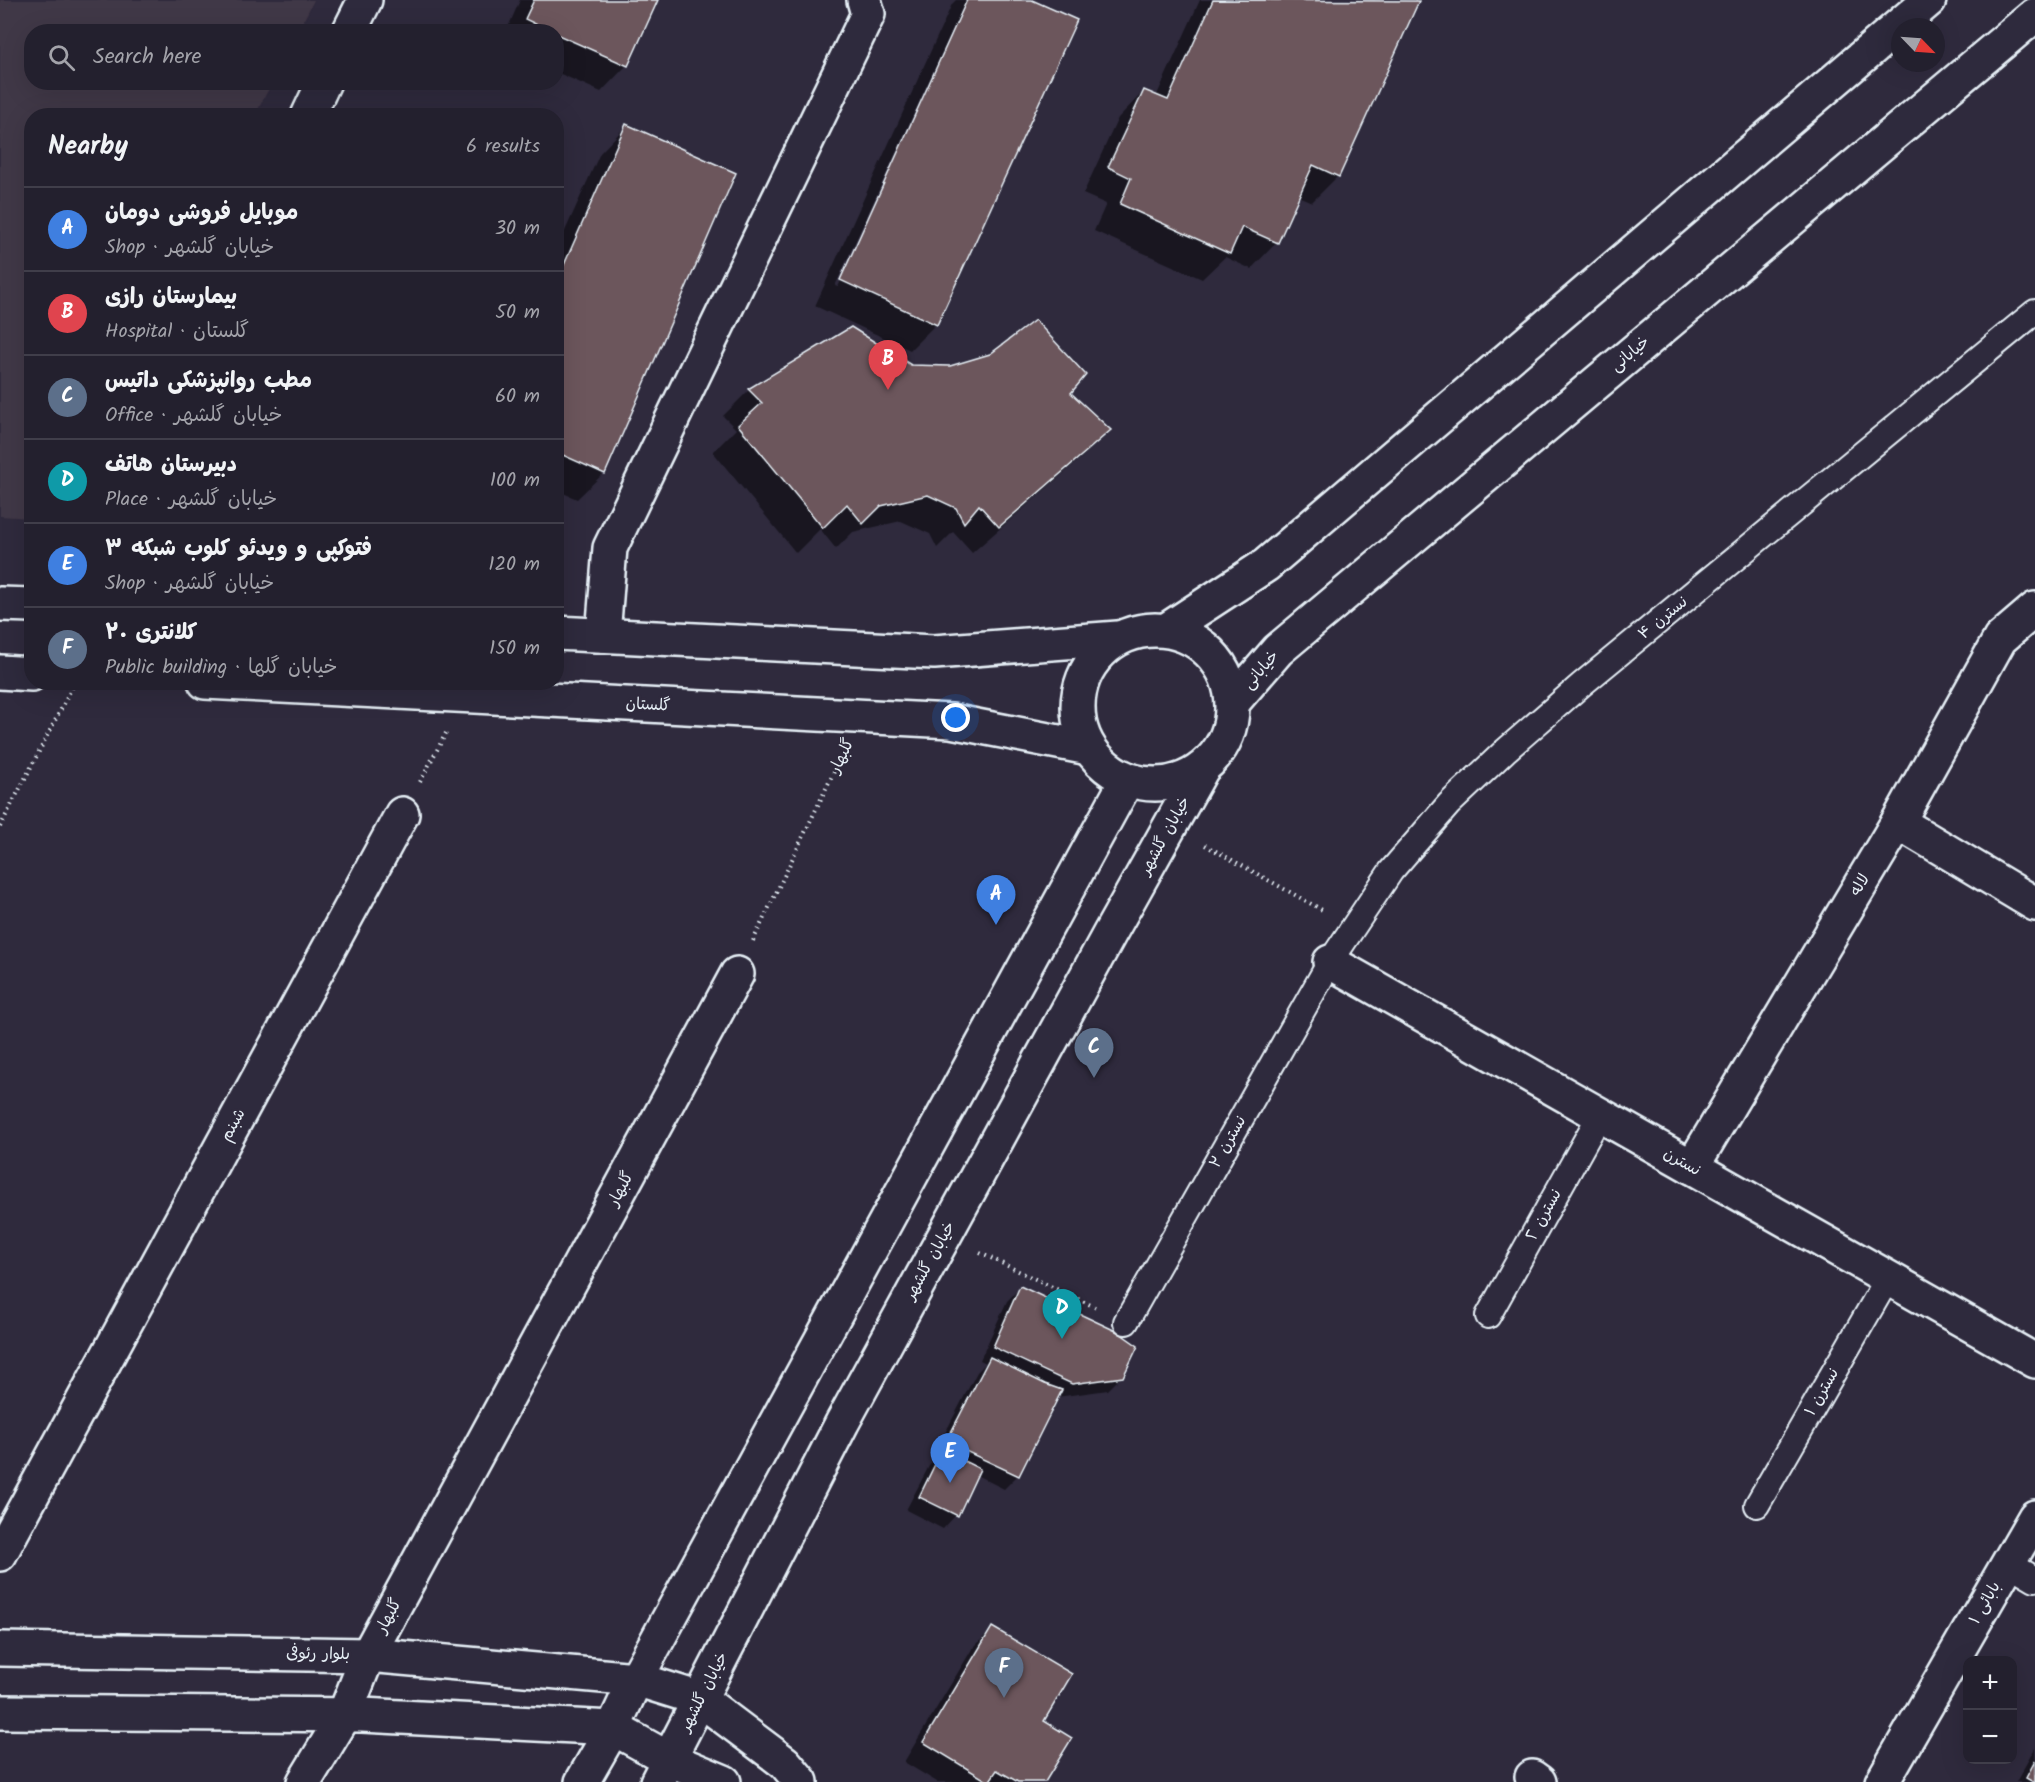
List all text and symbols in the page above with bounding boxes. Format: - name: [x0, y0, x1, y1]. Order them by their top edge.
- north arrow: [1891, 18, 1945, 72]
- search box: [24, 24, 564, 90]
- text: Search here: [93, 40, 201, 75]
- icon: search: [45, 41, 78, 74]
- text: Nearby: [48, 126, 128, 168]
- text: 6 results: [466, 131, 540, 163]
- text: موبایل فروشی دومان: [105, 196, 298, 231]
- text: A: [61, 213, 74, 245]
- text: 30 m: [495, 213, 540, 245]
- text: Shop · خیابان گلشهر: [105, 232, 274, 264]
- text: بیمارستان رازی: [105, 280, 237, 315]
- text: B: [61, 297, 74, 329]
- text: 50 m: [495, 297, 540, 329]
- text: Hospital · گلستان: [105, 316, 249, 348]
- street label: خیابانی: [1605, 330, 1655, 378]
- pin: B: [868, 340, 908, 390]
- text: مطب روانپزشکی داتیس: [105, 364, 312, 399]
- text: C: [61, 381, 74, 413]
- text: 60 m: [495, 381, 540, 413]
- text: Office · خیابان گلشهر: [105, 400, 282, 432]
- text: دبیرستان هاتف: [105, 448, 237, 483]
- text: D: [61, 465, 74, 497]
- text: 100 m: [490, 465, 540, 497]
- text: Place · خیابان گلشهر: [105, 484, 277, 516]
- text: فتوکپی و ویدئو کلوب شبکه ۳: [105, 532, 372, 567]
- text: E: [62, 549, 73, 581]
- text: 120 m: [488, 549, 540, 581]
- text: Shop · خیابان گلشهر: [105, 568, 274, 600]
- street label: نسترن ۴: [1633, 590, 1693, 646]
- text: کلانتری ۲۰: [105, 616, 197, 651]
- text: F: [62, 633, 73, 665]
- text: 150 m: [489, 633, 540, 665]
- street label: خیابانی: [1237, 645, 1285, 695]
- text: Public building · خیابان گلها: [105, 652, 337, 684]
- street label: گلستان: [625, 691, 671, 719]
- your location: [941, 703, 970, 732]
- street label: گلبهار: [822, 734, 861, 780]
- street label: خیابان گلشهر: [1132, 792, 1197, 882]
- street label: لاله: [1843, 869, 1877, 901]
- pin: A: [976, 876, 1016, 925]
- pin: C: [1074, 1028, 1114, 1078]
- street label: شبنم: [214, 1104, 252, 1146]
- street label: نسترن ٣: [1203, 1111, 1253, 1173]
- street label: نسترن: [1659, 1141, 1705, 1183]
- street label: گلبهار: [600, 1167, 641, 1213]
- street label: نسترن ٢: [1520, 1185, 1568, 1245]
- street label: خیابان گلشهر: [897, 1217, 962, 1307]
- pin: D: [1042, 1290, 1082, 1339]
- street label: نسترن ١: [1798, 1363, 1846, 1421]
- pin: E: [930, 1434, 970, 1483]
- street label: بابائی ۱: [1963, 1577, 2007, 1629]
- street label: گلبهار: [368, 1594, 409, 1640]
- street label: بلوار رئوفی: [286, 1641, 350, 1667]
- street label: خیابان گلشهر: [672, 1648, 735, 1738]
- pin: F: [984, 1648, 1024, 1698]
- map controls: [1963, 1656, 2017, 1764]
- button: +: [1963, 1656, 2017, 1710]
- button: −: [1963, 1710, 2017, 1764]

